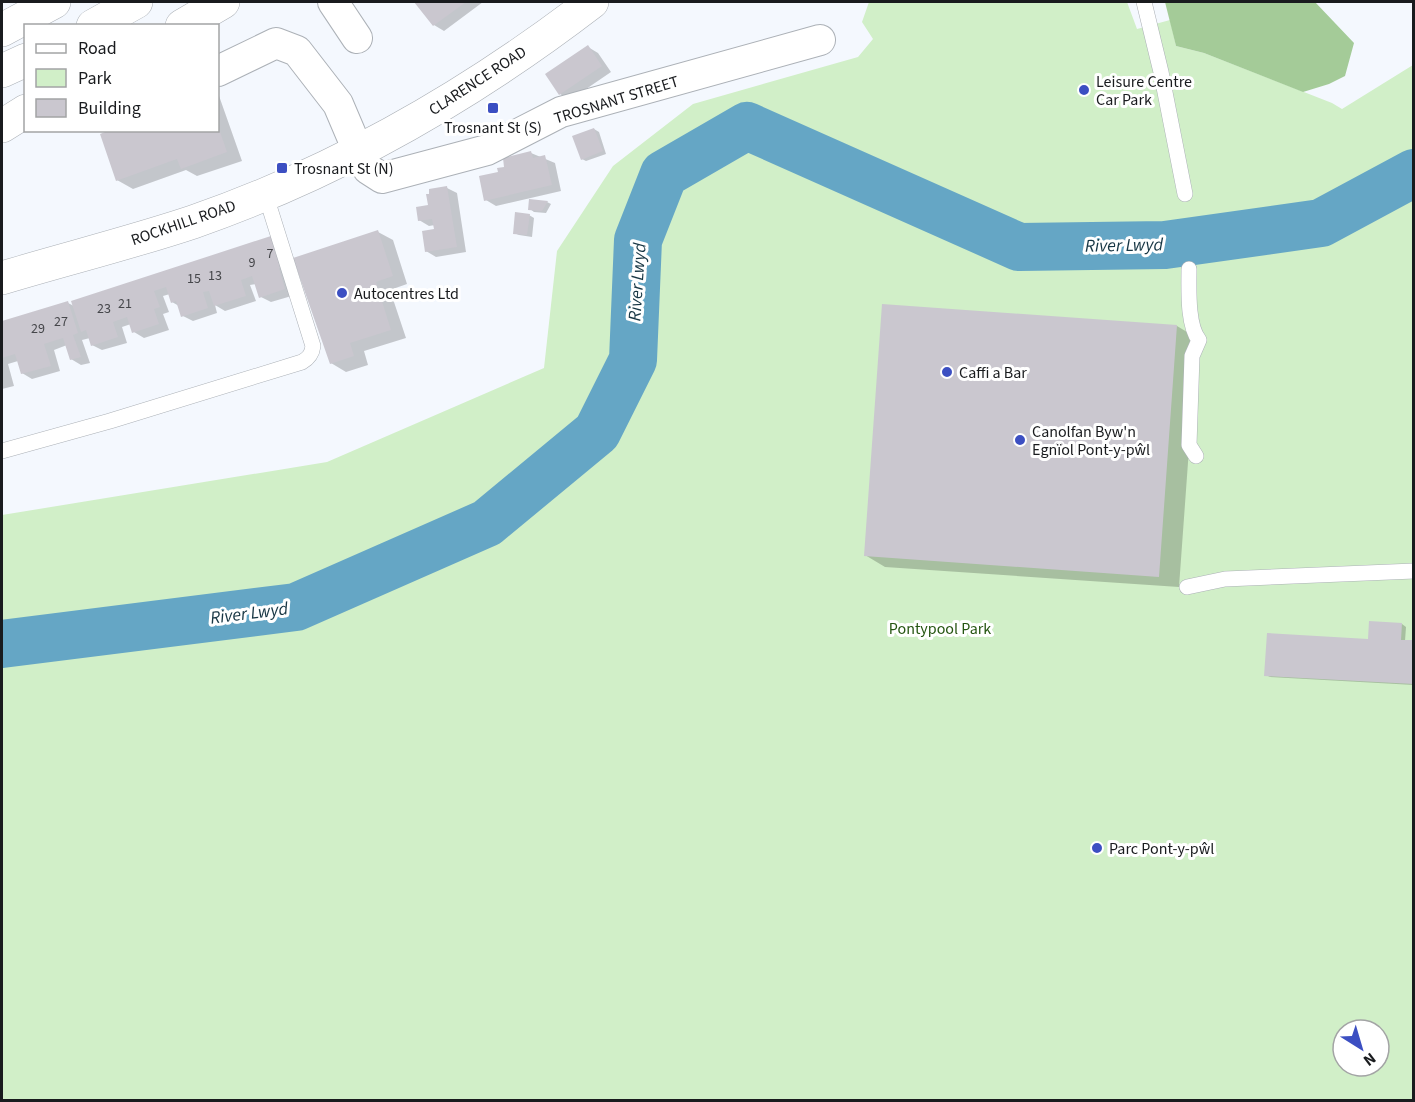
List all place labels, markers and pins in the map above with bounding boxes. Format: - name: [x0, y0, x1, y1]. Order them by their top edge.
- place label: Leisure Centre Car Park: [1096, 71, 1192, 111]
- marker: Leisure Centre Car Park: [1077, 83, 1091, 97]
- marker: Trosnant St (S): [486, 101, 500, 115]
- place label: Trosnant St (S): [444, 117, 542, 139]
- place label: Trosnant St (N): [294, 158, 394, 180]
- marker: Trosnant St (N): [275, 161, 289, 175]
- place label: Autocentres Ltd: [354, 283, 459, 305]
- marker: Autocentres Ltd: [335, 286, 349, 300]
- place label: Caffi a Bar: [959, 362, 1027, 384]
- marker: Caffi a Bar: [940, 365, 954, 379]
- place label: Canolfan Byw'n Egnïol Pont-y-pŵl: [1032, 421, 1150, 461]
- marker: Canolfan Byw'n Egnïol Pont-y-pŵl: [1013, 433, 1027, 447]
- place label: Parc Pont-y-pŵl: [1109, 838, 1214, 860]
- marker: Parc Pont-y-pŵl: [1090, 841, 1104, 855]

